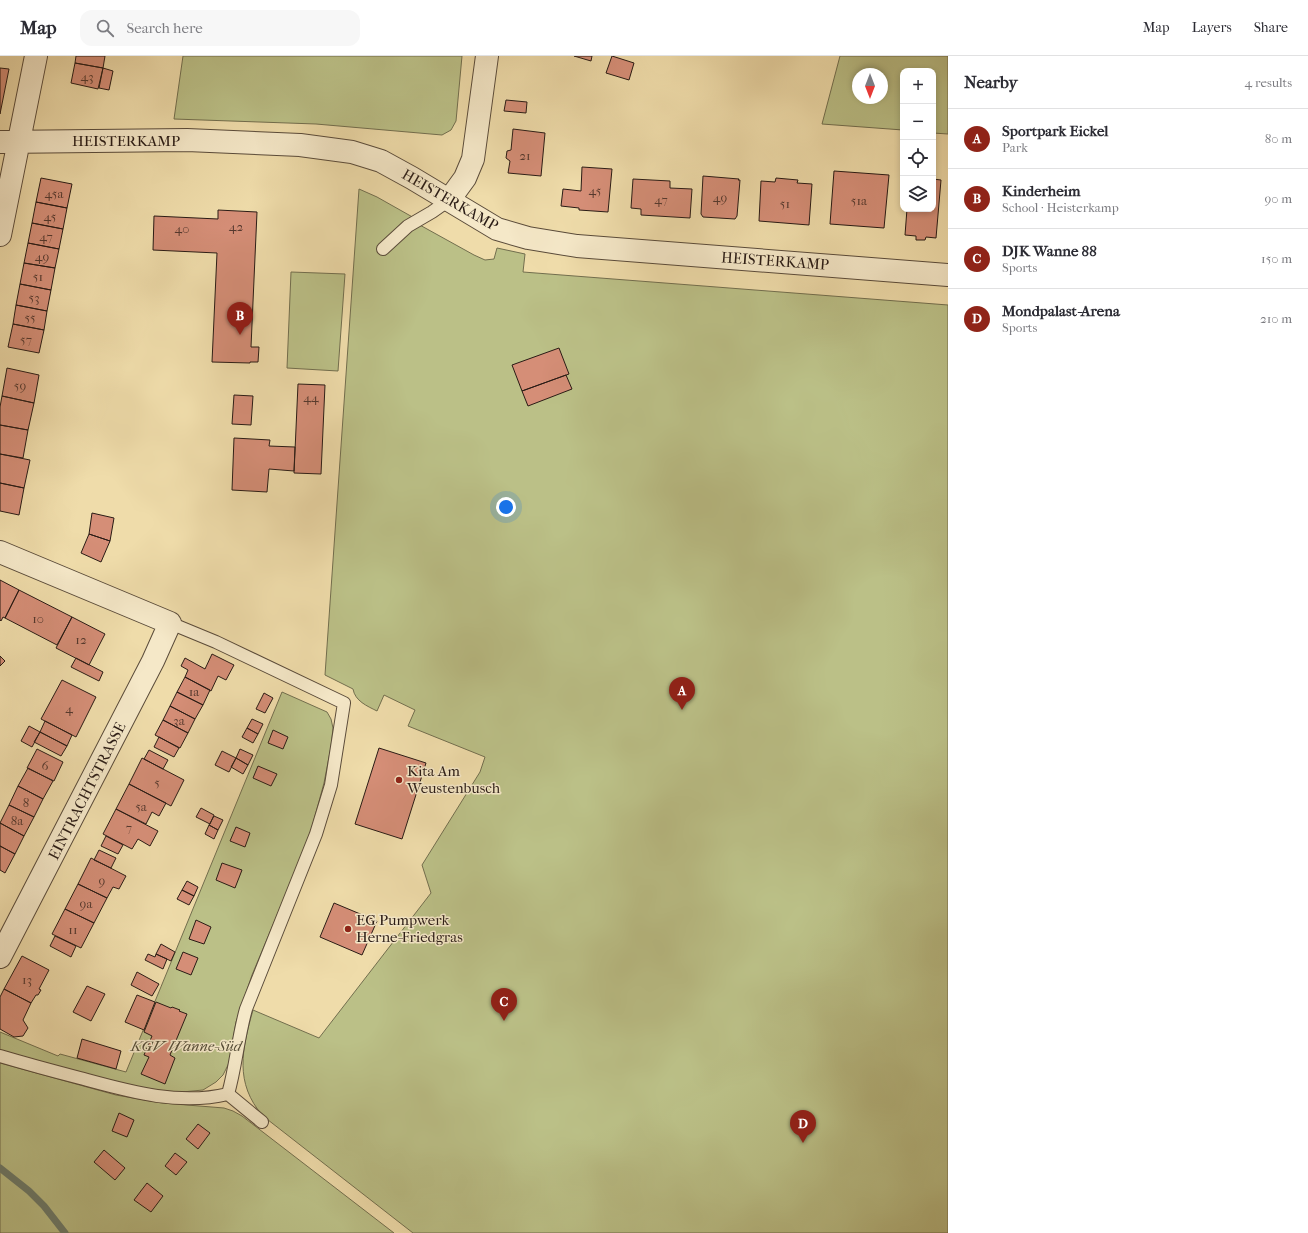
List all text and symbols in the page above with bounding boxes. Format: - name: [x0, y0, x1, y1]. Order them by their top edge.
- search box: [80, 10, 360, 46]
- text: Map: [20, 17, 56, 39]
- icon: search: [94, 17, 116, 39]
- text: Search here: [126, 19, 203, 37]
- text: Map: [1143, 19, 1170, 36]
- text: Layers: [1192, 19, 1232, 36]
- text: Share: [1254, 19, 1288, 36]
- north arrow: [852, 68, 888, 104]
- map controls: [900, 68, 936, 212]
- button: +: [900, 68, 936, 104]
- house number: 43: [80, 69, 94, 84]
- text: Nearby: [964, 72, 1018, 92]
- text: 4 results: [1245, 75, 1292, 90]
- button: −: [900, 104, 936, 140]
- text: Sportpark Eickel: [1002, 122, 1109, 140]
- text: A: [973, 131, 981, 146]
- text: 80 m: [1265, 131, 1292, 146]
- street label: HEISTERKAMP: [72, 132, 180, 150]
- button: locate: [900, 140, 936, 176]
- text: Park: [1002, 140, 1028, 155]
- house number: 21: [519, 148, 531, 163]
- street label: HEISTERKAMP: [399, 165, 501, 235]
- button: layers: [900, 176, 936, 212]
- text: Kinderheim: [1002, 182, 1081, 200]
- house number: 45: [589, 183, 602, 198]
- house number: 45a: [45, 186, 64, 201]
- house number: 49: [713, 190, 727, 205]
- text: B: [973, 191, 981, 206]
- text: 90 m: [1264, 191, 1292, 206]
- house number: 47: [654, 192, 668, 207]
- house number: 51a: [851, 193, 868, 208]
- house number: 51: [780, 196, 790, 211]
- text: School · Heisterkamp: [1002, 200, 1119, 215]
- house number: 45: [44, 209, 57, 224]
- house number: 42: [229, 219, 243, 234]
- house number: 40: [175, 221, 189, 236]
- house number: 47: [39, 229, 53, 244]
- text: DJK Wanne 88: [1002, 242, 1097, 260]
- street label: HEISTERKAMP: [720, 248, 830, 274]
- house number: 49: [35, 249, 49, 264]
- text: C: [973, 251, 981, 266]
- text: 150 m: [1261, 251, 1292, 266]
- text: Sports: [1002, 260, 1037, 275]
- house number: 51: [33, 269, 43, 284]
- house number: 53: [29, 290, 39, 305]
- pin: B: [227, 302, 253, 335]
- text: Mondpalast-Arena: [1002, 302, 1120, 320]
- house number: 55: [24, 310, 36, 325]
- text: D: [972, 311, 982, 326]
- text: 210 m: [1260, 311, 1292, 326]
- text: Sports: [1002, 320, 1037, 335]
- house number: 57: [20, 332, 32, 347]
- house number: 59: [14, 378, 26, 393]
- house number: 44: [303, 390, 319, 405]
- your location: [496, 497, 516, 517]
- house number: 10: [32, 611, 44, 626]
- house number: 12: [75, 632, 87, 647]
- pin: A: [669, 677, 695, 710]
- house number: 1a: [189, 684, 200, 699]
- house number: 4: [65, 701, 73, 716]
- house number: 3a: [173, 713, 186, 728]
- street label: EINTRACHTSTRASSE: [44, 719, 130, 863]
- house number: 6: [41, 758, 49, 773]
- place label: Kita Am Weustenbusch: [406, 762, 501, 797]
- house number: 5: [154, 775, 160, 790]
- marker: Kita Am Weustenbusch: [394, 775, 404, 785]
- house number: 8: [23, 795, 29, 810]
- house number: 5a: [135, 799, 148, 814]
- house number: 8a: [11, 813, 24, 828]
- house number: 7: [126, 820, 132, 835]
- house number: 9: [99, 873, 106, 888]
- house number: 9a: [80, 896, 93, 911]
- place label: EG Pumpwerk Herne-Friedgras: [356, 911, 463, 946]
- house number: 11: [68, 922, 78, 937]
- marker: EG Pumpwerk Herne-Friedgras: [343, 924, 353, 934]
- house number: 13: [22, 972, 32, 987]
- pin: C: [491, 988, 517, 1021]
- park label: KGV Wanne-Süd: [130, 1037, 244, 1055]
- pin: D: [790, 1110, 816, 1143]

